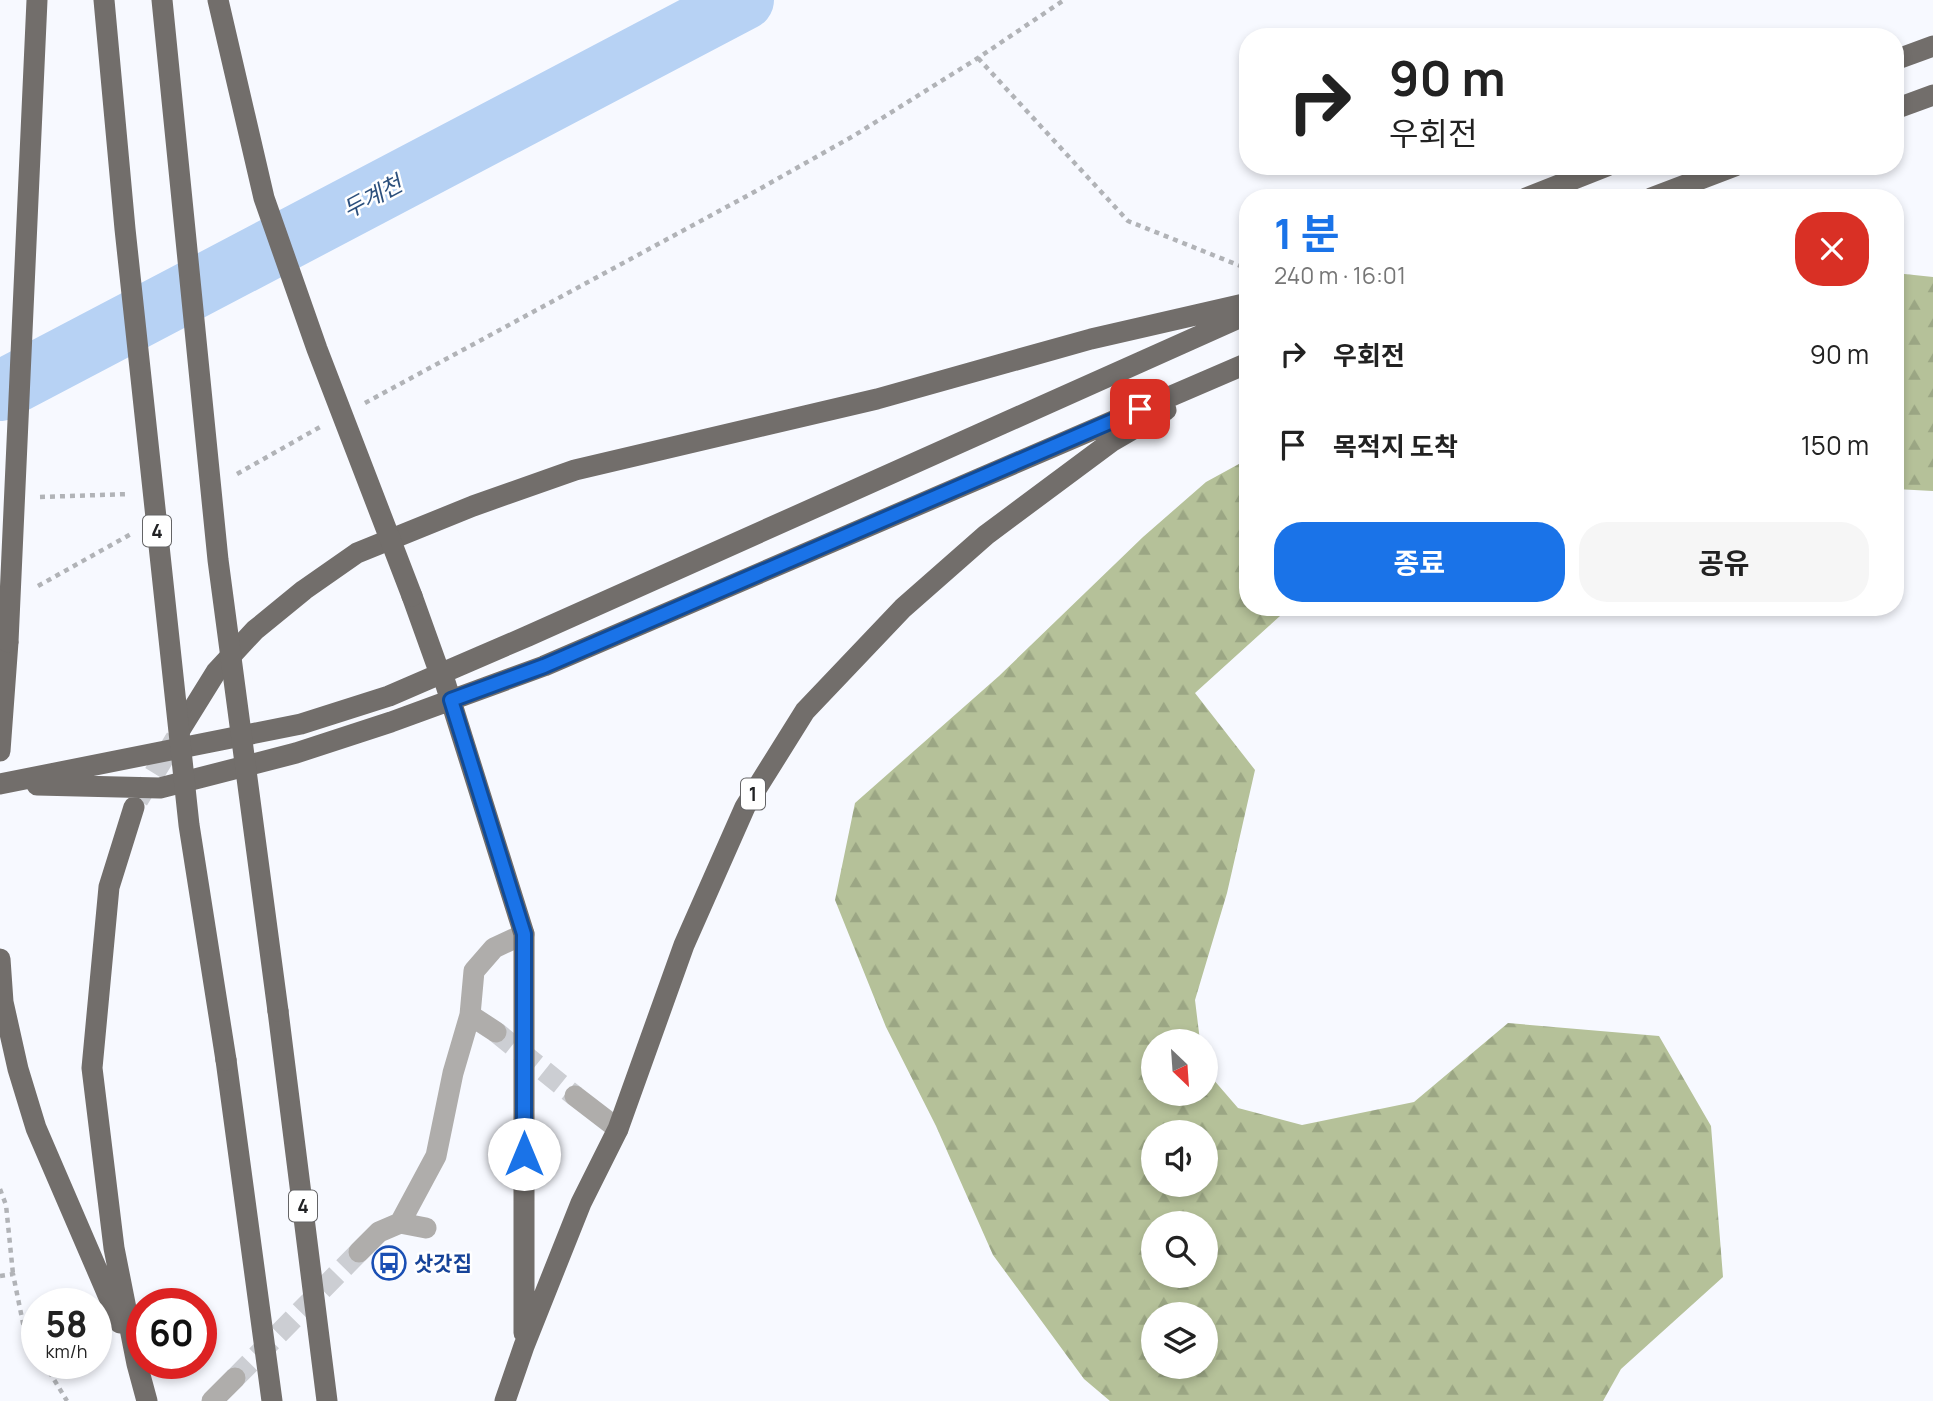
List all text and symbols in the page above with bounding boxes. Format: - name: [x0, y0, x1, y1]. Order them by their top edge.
- text: 90 m: [1389, 44, 1506, 111]
- icon: right: [1274, 56, 1365, 147]
- text: 우회전: [1389, 111, 1477, 155]
- water label: 두계천: [336, 166, 410, 225]
- text: 1 분: [1274, 204, 1339, 262]
- button: close: [1795, 212, 1869, 286]
- text: 240 m · 16:01: [1274, 259, 1406, 291]
- icon: right: [1274, 335, 1312, 373]
- text: 90 m: [1810, 336, 1869, 372]
- text: 우회전: [1333, 337, 1405, 373]
- pin: [1110, 379, 1170, 439]
- icon: arrive: [1121, 390, 1159, 428]
- icon: arrive: [1274, 426, 1312, 464]
- text: 150 m: [1801, 427, 1869, 463]
- text: 목적지 도착: [1333, 428, 1458, 464]
- road number: 4: [143, 516, 171, 546]
- button: 종료: [1274, 522, 1565, 602]
- button: 공유: [1579, 522, 1869, 602]
- road number: 1: [741, 778, 765, 810]
- north arrow: [1141, 1029, 1218, 1106]
- map controls: [1141, 1029, 1218, 1379]
- position arrow: [487, 1117, 561, 1191]
- button: sound: [1141, 1120, 1218, 1197]
- road number: 4: [289, 1190, 317, 1222]
- button: search: [1141, 1211, 1218, 1288]
- bus stop icon: 삿갓집: [370, 1244, 408, 1282]
- place label: 삿갓집: [414, 1249, 472, 1277]
- speed limit sign: 60: [126, 1288, 217, 1379]
- text: 58: [46, 1300, 87, 1348]
- button: layers: [1141, 1302, 1218, 1379]
- text: km/h: [46, 1339, 87, 1363]

